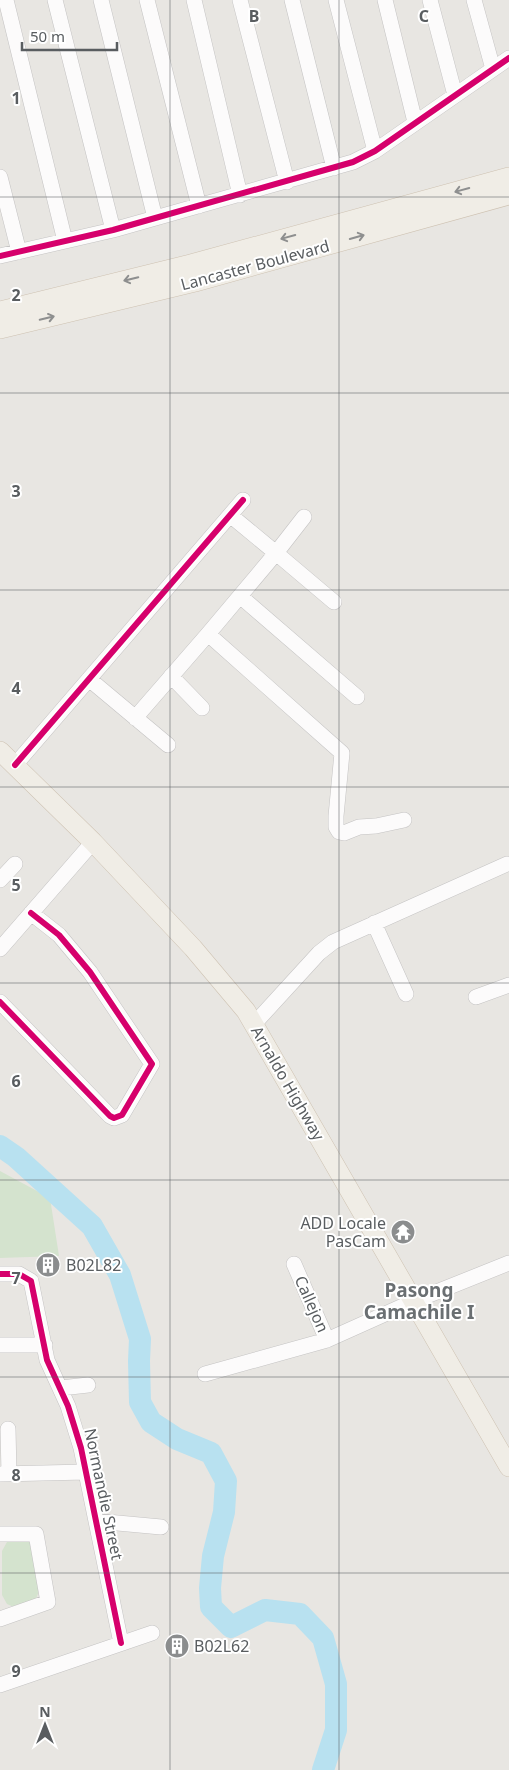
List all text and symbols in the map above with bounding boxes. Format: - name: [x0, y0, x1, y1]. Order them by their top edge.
- text: B: [249, 5, 259, 27]
- text: C: [419, 5, 429, 27]
- scale bar: [22, 20, 118, 52]
- text: 50 m: [30, 26, 65, 46]
- text: 1: [11, 87, 21, 109]
- one-way arrow: [454, 186, 470, 195]
- one-way arrow: [349, 232, 365, 242]
- one-way arrow: [281, 233, 297, 243]
- street label: Lancaster Boulevard: [178, 235, 332, 295]
- one-way arrow: [124, 275, 140, 284]
- text: 2: [11, 284, 21, 306]
- one-way arrow: [39, 313, 55, 322]
- text: 3: [11, 480, 21, 502]
- text: 4: [11, 677, 21, 699]
- text: 5: [11, 874, 21, 896]
- street label: Arnaldo Highway: [246, 1022, 330, 1145]
- text: 6: [11, 1070, 21, 1092]
- place label: ADD Locale PasCam: [300, 1212, 386, 1252]
- temple icon: ADD Locale PasCam: [390, 1219, 416, 1245]
- building icon: B02L82: [35, 1252, 61, 1278]
- place label: B02L82: [66, 1254, 121, 1276]
- text: 7: [11, 1267, 21, 1289]
- street label: Callejon: [290, 1272, 334, 1336]
- district label: Pasong Camachile I: [364, 1277, 474, 1325]
- street label: Normandie Street: [79, 1426, 129, 1562]
- text: 8: [11, 1464, 21, 1486]
- building icon: B02L62: [164, 1633, 190, 1659]
- place label: B02L62: [194, 1635, 249, 1657]
- text: 9: [11, 1660, 21, 1682]
- north arrow: [20, 1700, 70, 1750]
- text: N: [39, 1702, 51, 1721]

